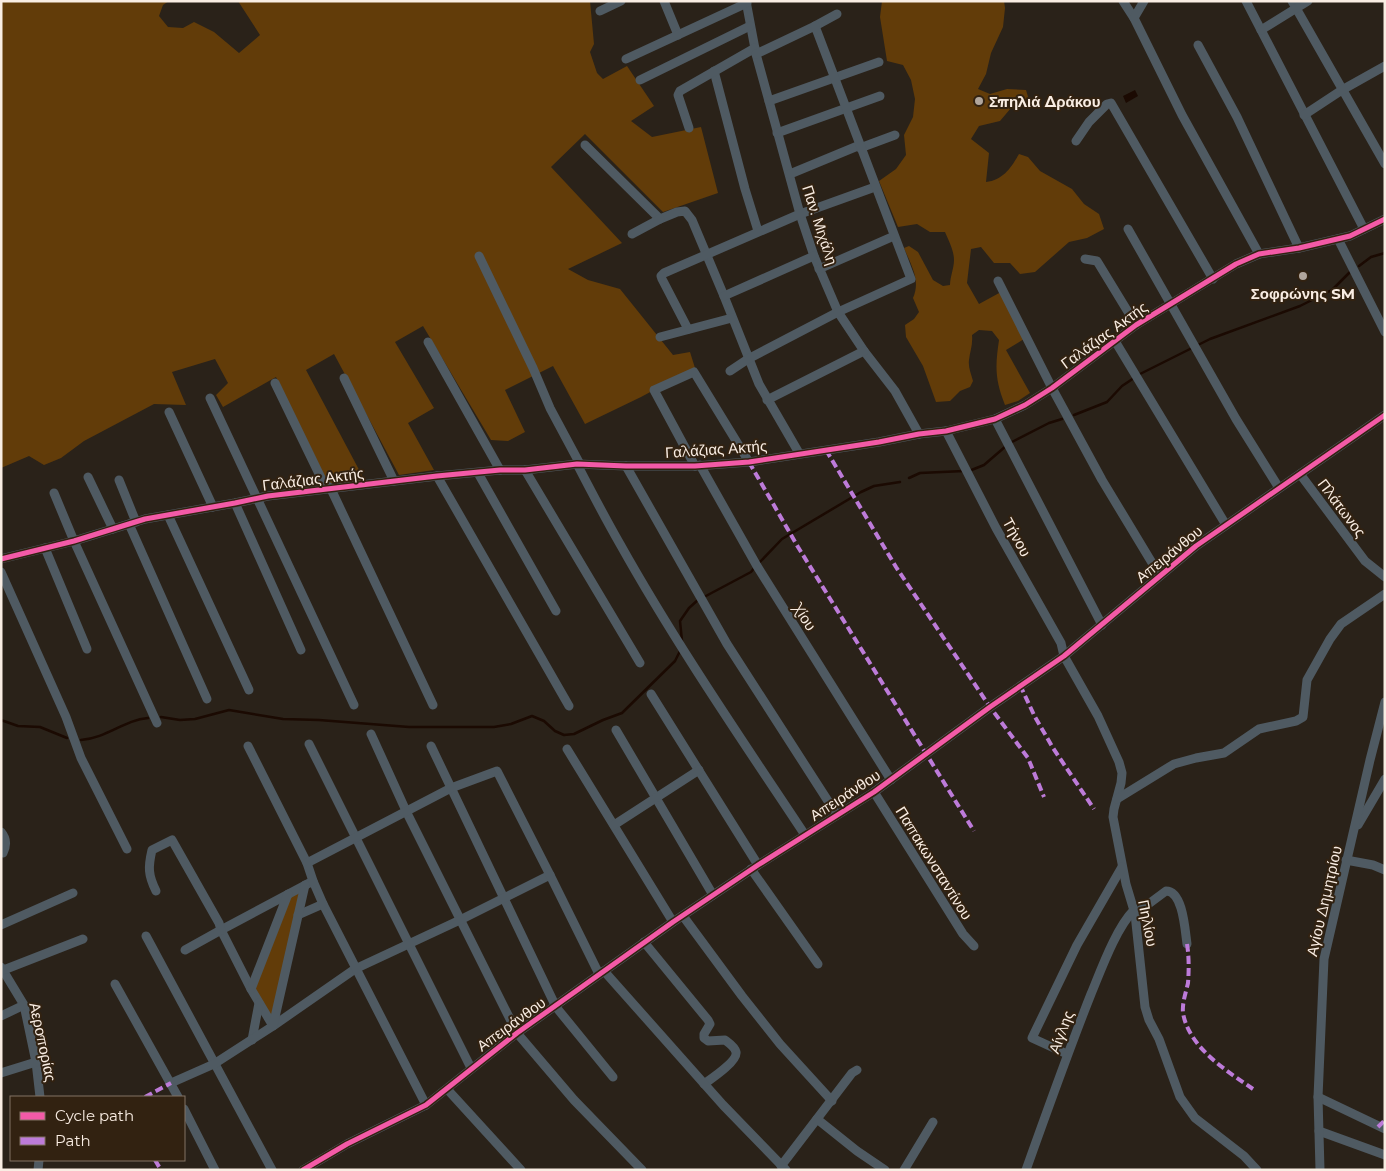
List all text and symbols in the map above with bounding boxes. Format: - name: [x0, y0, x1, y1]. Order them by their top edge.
- place label: Σπηλιά Δράκου: [989, 92, 1101, 111]
- marker: Σπηλιά Δράκου: [973, 95, 985, 107]
- street label: Παν. Μιχάλη: [798, 183, 842, 267]
- marker: Σοφρώνης SM: [1297, 270, 1309, 282]
- place label: Σοφρώνης SM: [1251, 284, 1355, 303]
- street label: Γαλάζιας Ακτής: [1057, 297, 1151, 373]
- street label: Γαλάζιας Ακτής: [664, 436, 768, 462]
- street label: Γαλάζιας Ακτής: [261, 463, 365, 495]
- street label: Πλάτωνος: [1314, 475, 1370, 541]
- street label: Τήνου: [999, 514, 1035, 560]
- street label: Απειράνθου: [1132, 521, 1206, 587]
- street label: Χίου: [788, 598, 821, 634]
- street label: Απειράνθου: [806, 765, 884, 825]
- street label: Παπακωνσταντίνου: [892, 803, 976, 923]
- street label: Αγίου Δημητρίου: [1302, 844, 1346, 958]
- street label: Πηλίου: [1134, 898, 1162, 948]
- street label: Απειράνθου: [473, 993, 549, 1055]
- street label: Αεροπορίας: [25, 1001, 61, 1083]
- street label: Αίγλης: [1044, 1008, 1078, 1056]
- legend: [10, 1096, 185, 1161]
- text: Cycle path: [55, 1106, 134, 1125]
- text: Path: [55, 1131, 91, 1150]

